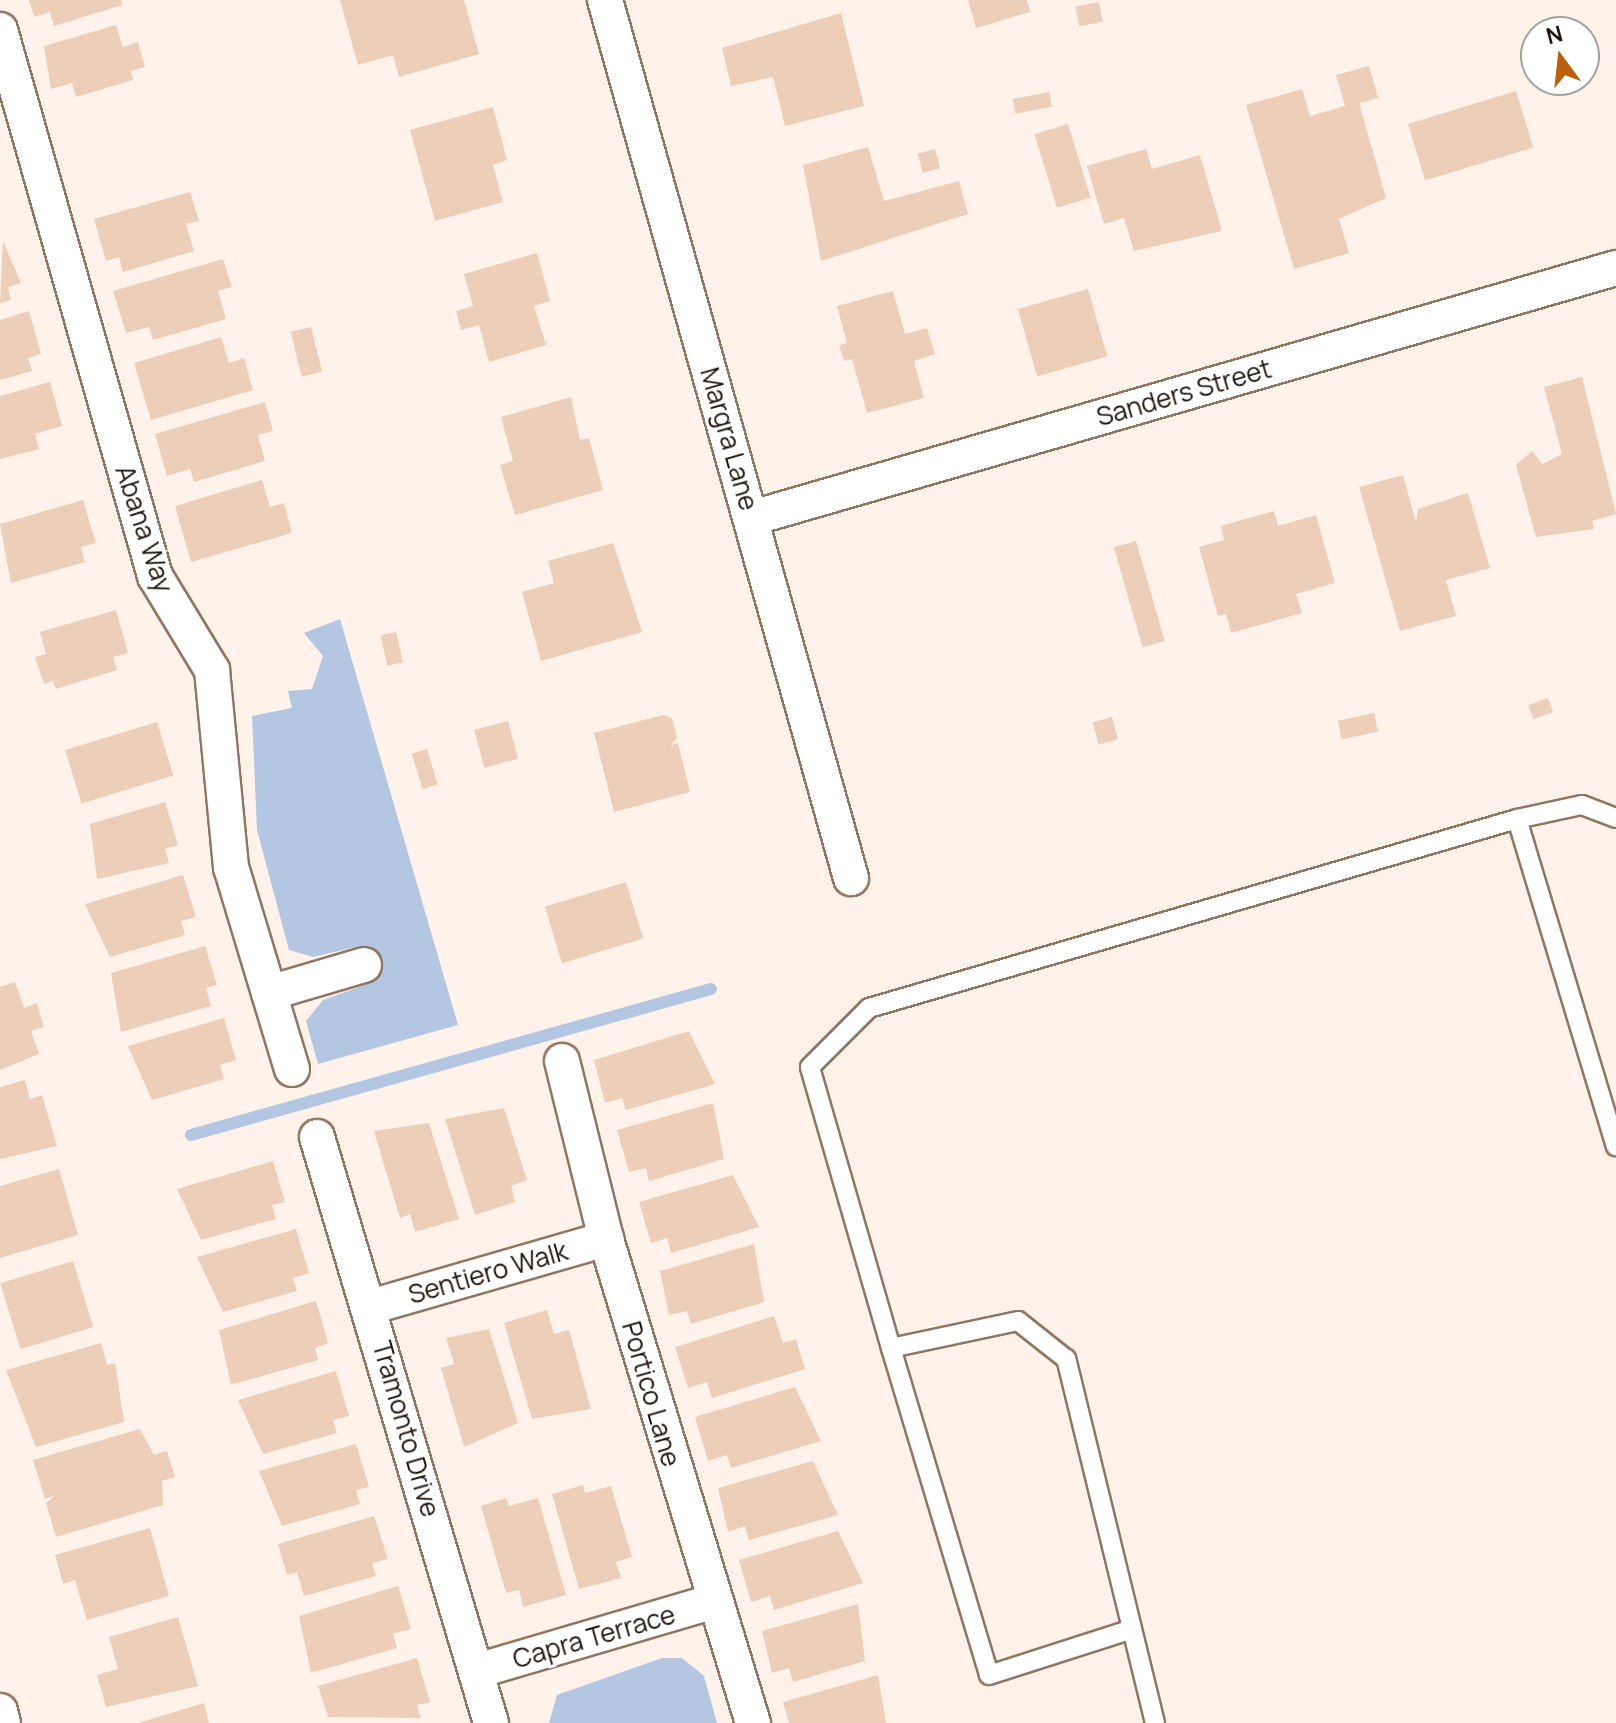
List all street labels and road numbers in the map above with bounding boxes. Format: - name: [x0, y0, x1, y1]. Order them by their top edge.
- street label: Sanders Street: [1093, 353, 1275, 433]
- street label: Margra Lane: [694, 364, 764, 514]
- street label: Abana Way: [109, 461, 179, 597]
- street label: Sentiero Walk: [405, 1235, 571, 1311]
- street label: Portico Lane: [615, 1318, 687, 1470]
- street label: Tramonto Drive: [366, 1337, 446, 1521]
- street label: Capra Terrace: [509, 1599, 679, 1675]

